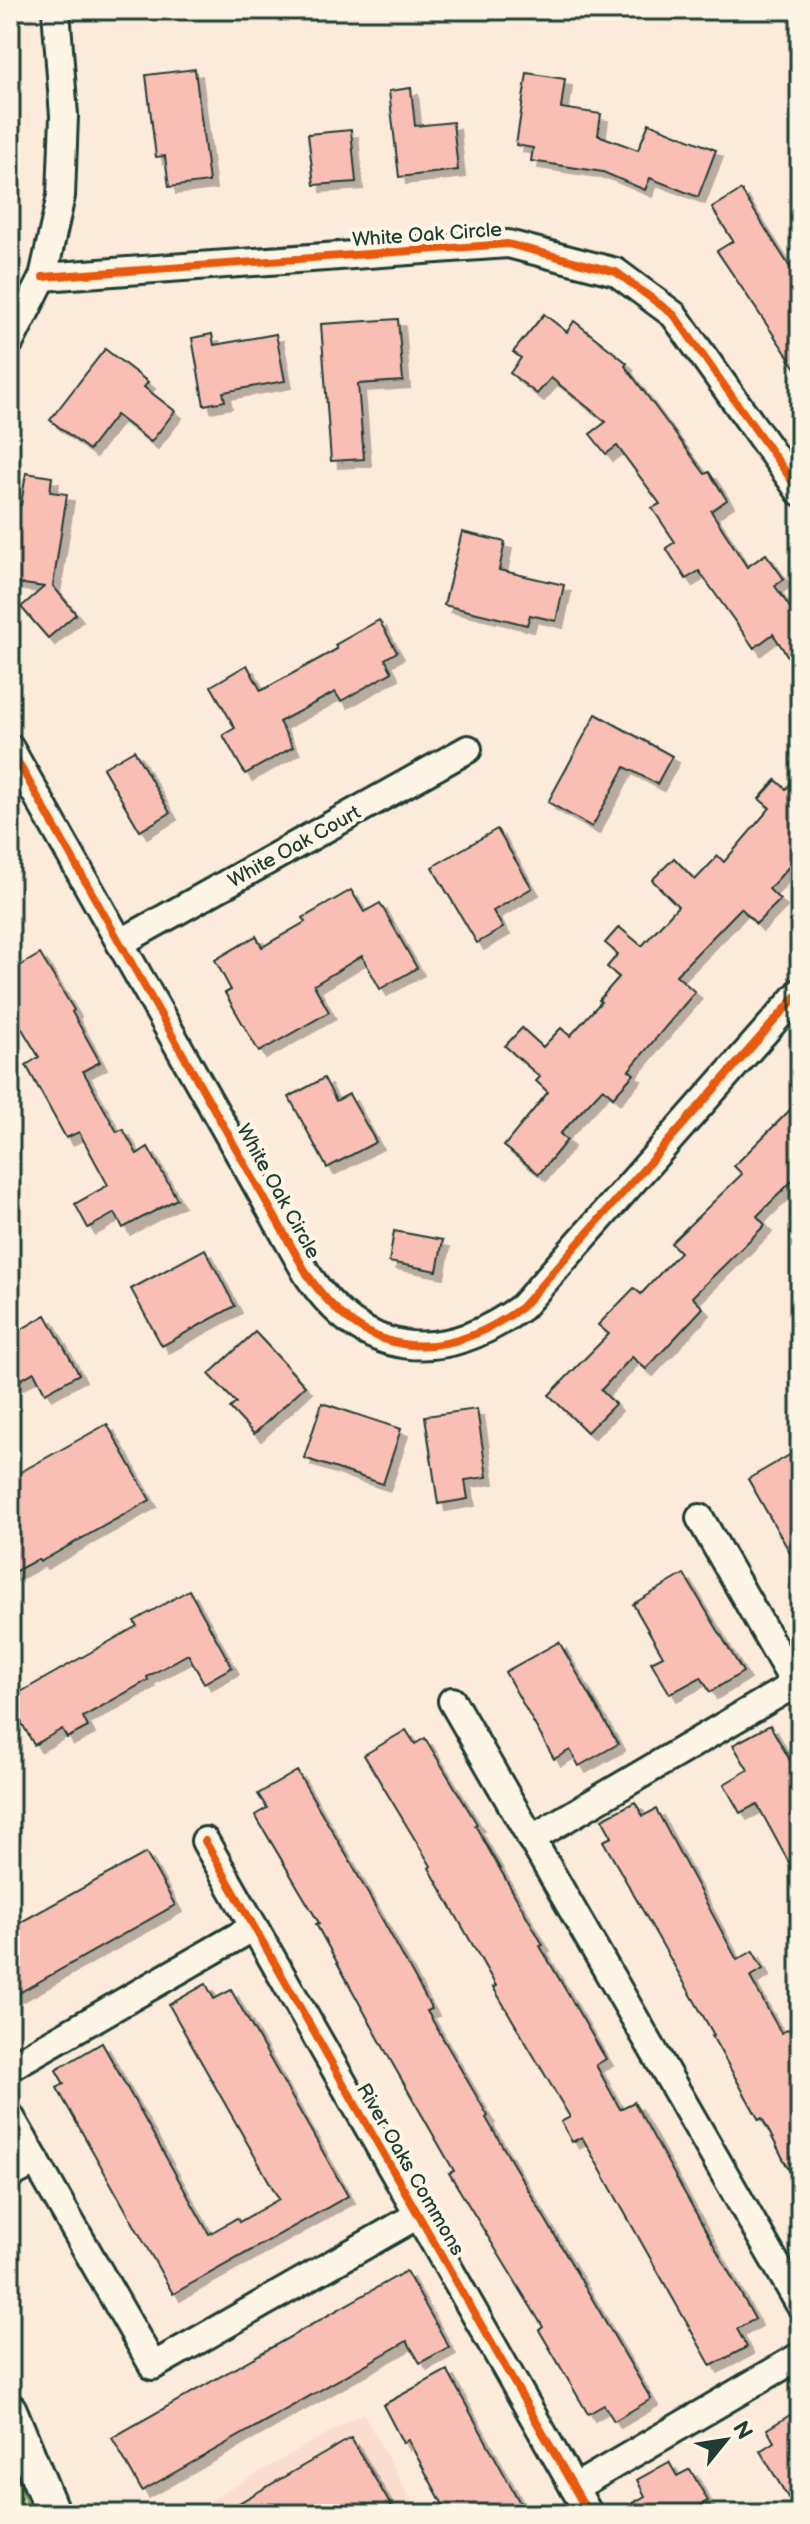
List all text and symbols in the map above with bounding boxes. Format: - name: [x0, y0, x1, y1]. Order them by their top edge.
- street label: White Oak Circle: [351, 218, 503, 252]
- street label: White Oak Court: [224, 801, 365, 893]
- street label: White Oak Circle: [231, 1120, 325, 1263]
- street label: River Oaks Commons: [351, 2079, 469, 2260]
- north arrow: [686, 2400, 766, 2480]
- text: N: [726, 2417, 758, 2445]

